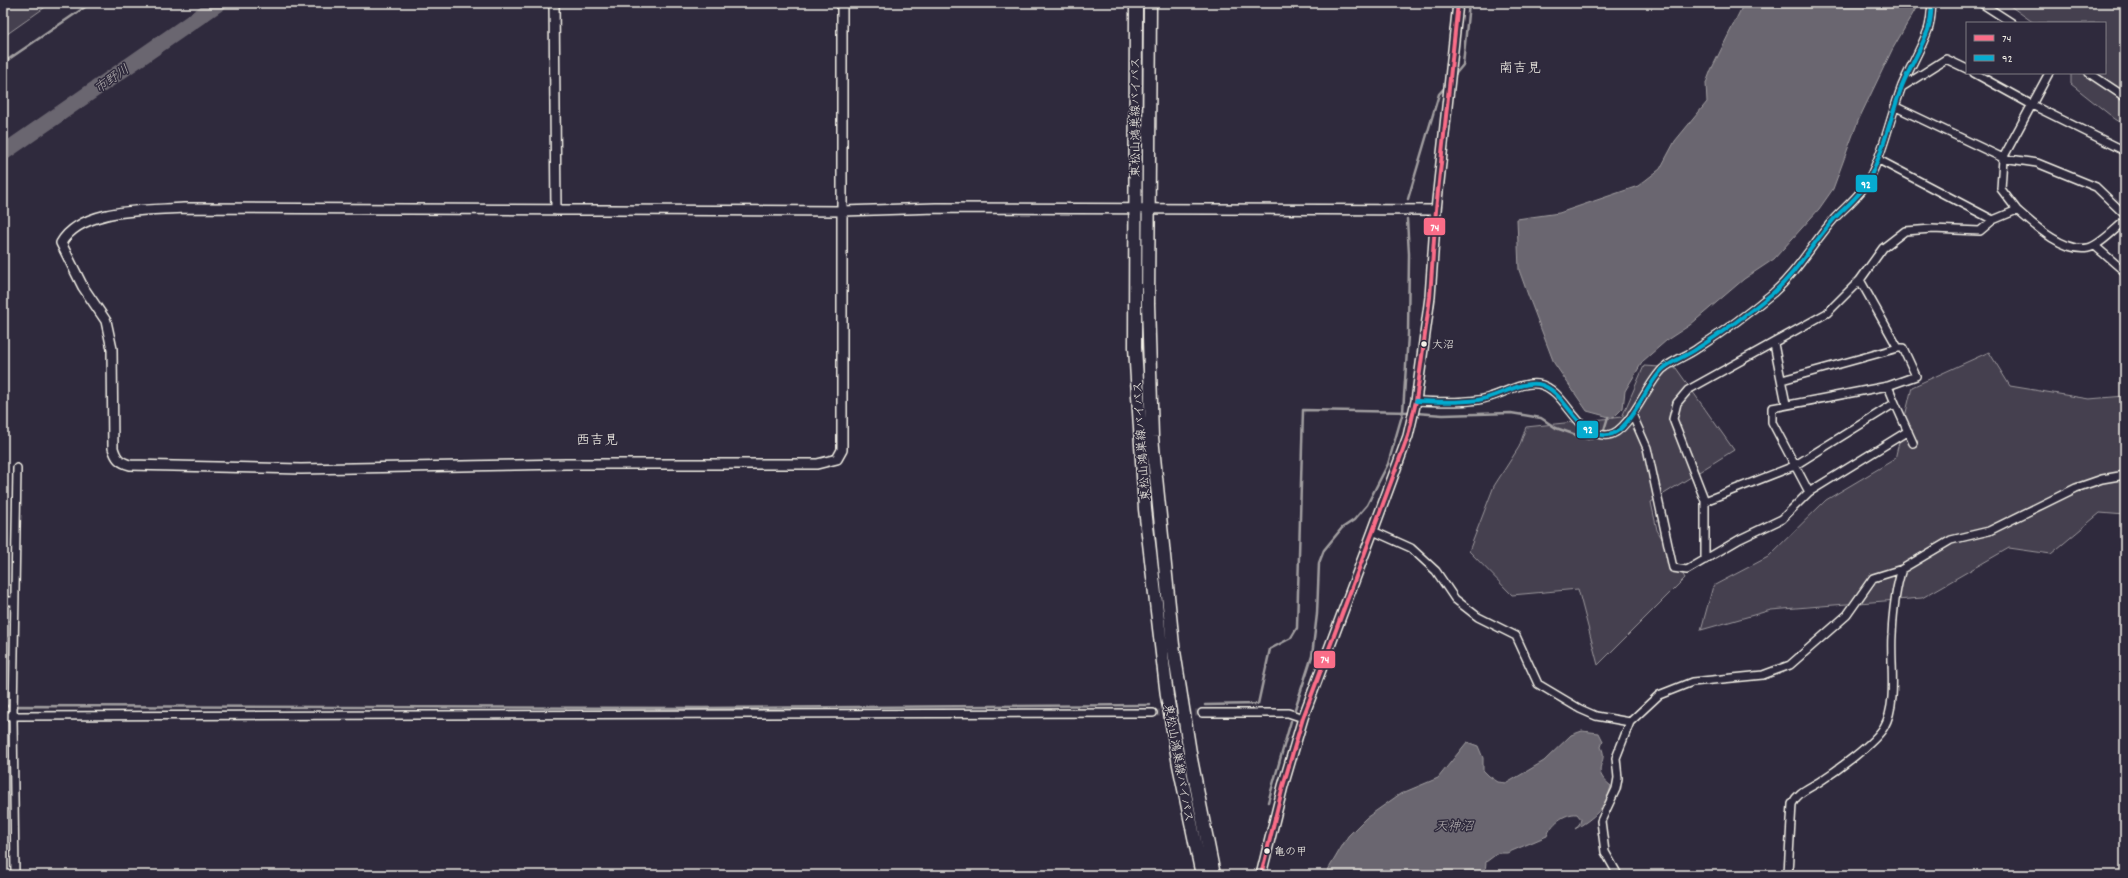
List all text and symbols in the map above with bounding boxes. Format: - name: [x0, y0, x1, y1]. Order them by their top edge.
- legend: [1966, 22, 2106, 74]
- text: 74: [2002, 31, 2012, 48]
- text: 92: [2002, 51, 2013, 68]
- street label: 東松山鴻巣線バイパス: [1128, 57, 1145, 177]
- district label: 南吉見: [1499, 59, 1541, 79]
- water label: 市野川: [91, 61, 134, 99]
- line badge: 92: [1855, 174, 1878, 193]
- text: 92: [1861, 178, 1871, 194]
- line badge: 74: [1423, 217, 1446, 236]
- text: 74: [1431, 221, 1439, 237]
- place label: 大沼: [1432, 338, 1454, 354]
- marker: 大沼: [1419, 339, 1429, 349]
- street label: 東松山鴻巣線バイパス: [1130, 381, 1155, 501]
- line badge: 92: [1576, 420, 1599, 439]
- text: 92: [1583, 423, 1593, 439]
- district label: 西吉見: [576, 431, 618, 451]
- line badge: 74: [1313, 650, 1336, 669]
- text: 74: [1321, 653, 1329, 669]
- street label: 東松山鴻巣線バイパス: [1159, 703, 1196, 824]
- water label: 天神沼: [1434, 818, 1474, 837]
- place label: 亀の甲: [1274, 845, 1307, 861]
- marker: 亀の甲: [1262, 846, 1272, 856]

